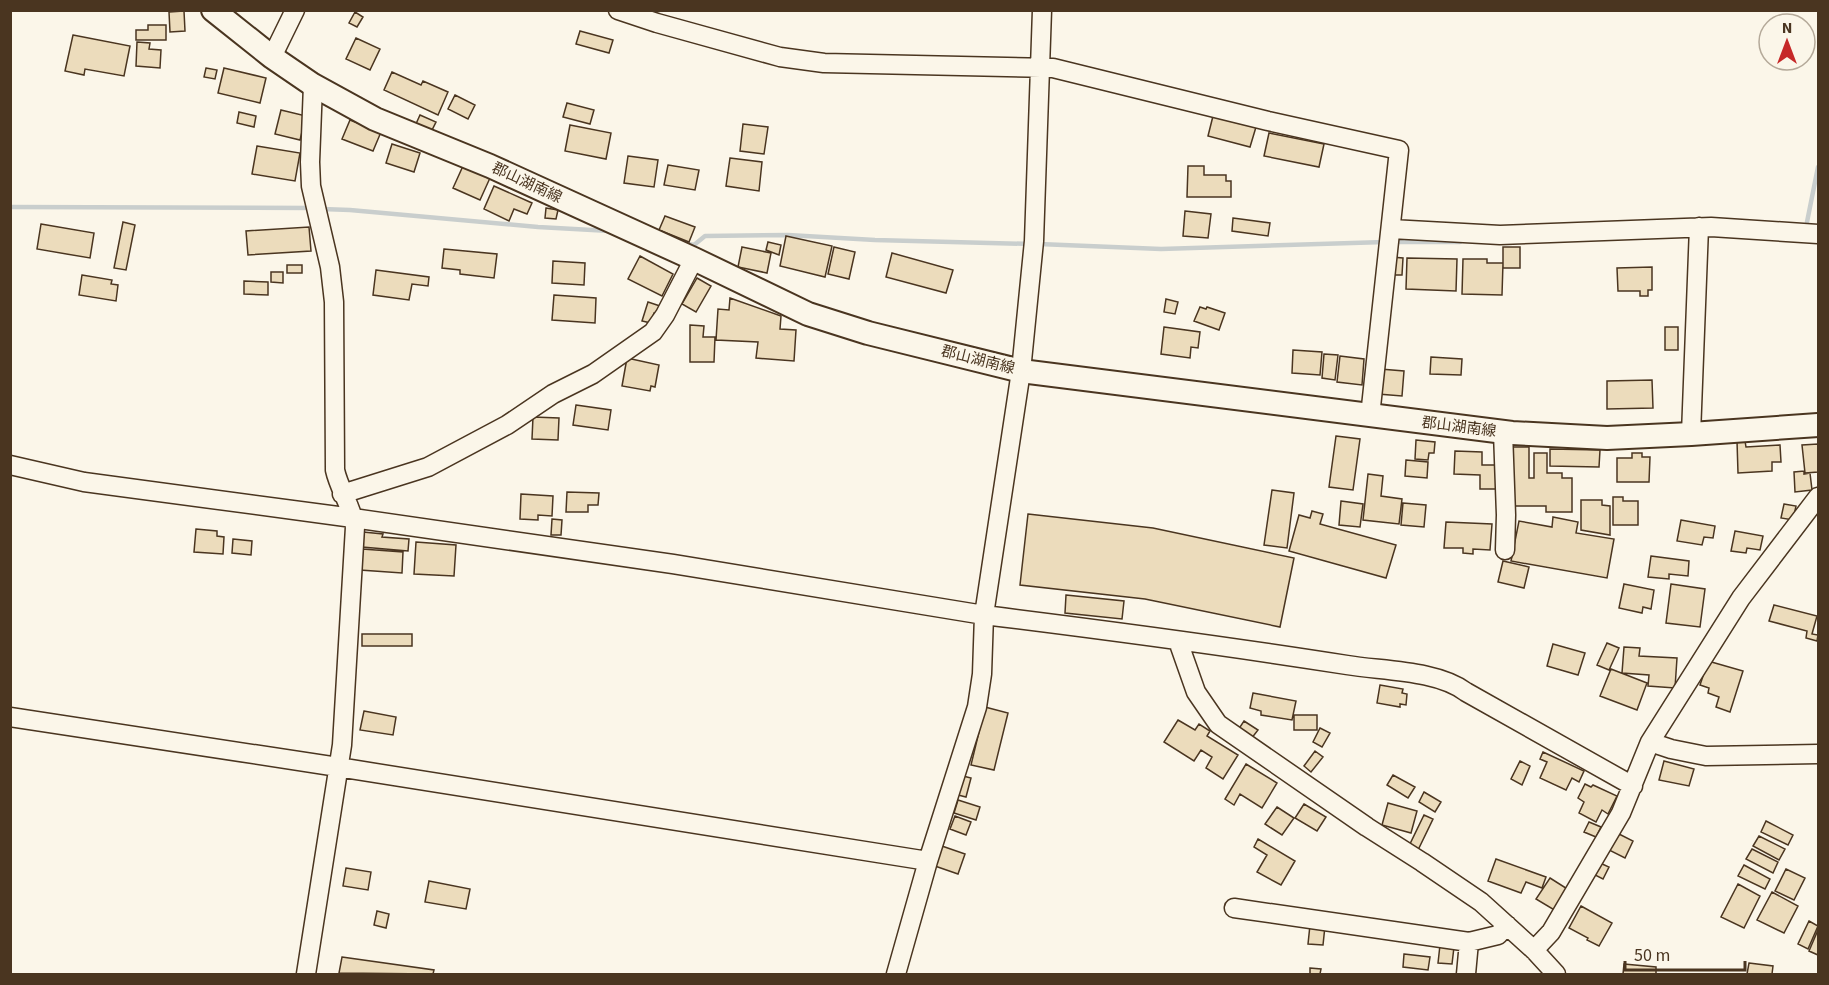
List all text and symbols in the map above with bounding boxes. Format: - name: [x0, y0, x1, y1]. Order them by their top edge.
- north arrow: [1757, 12, 1817, 72]
- text: N: [1782, 17, 1792, 39]
- street label: 郡山湖南線: [489, 158, 565, 208]
- street label: 郡山湖南線: [939, 341, 1017, 379]
- street label: 郡山湖南線: [1420, 412, 1498, 442]
- scale bar: [1625, 934, 1745, 972]
- text: 50 m: [1634, 943, 1670, 968]

